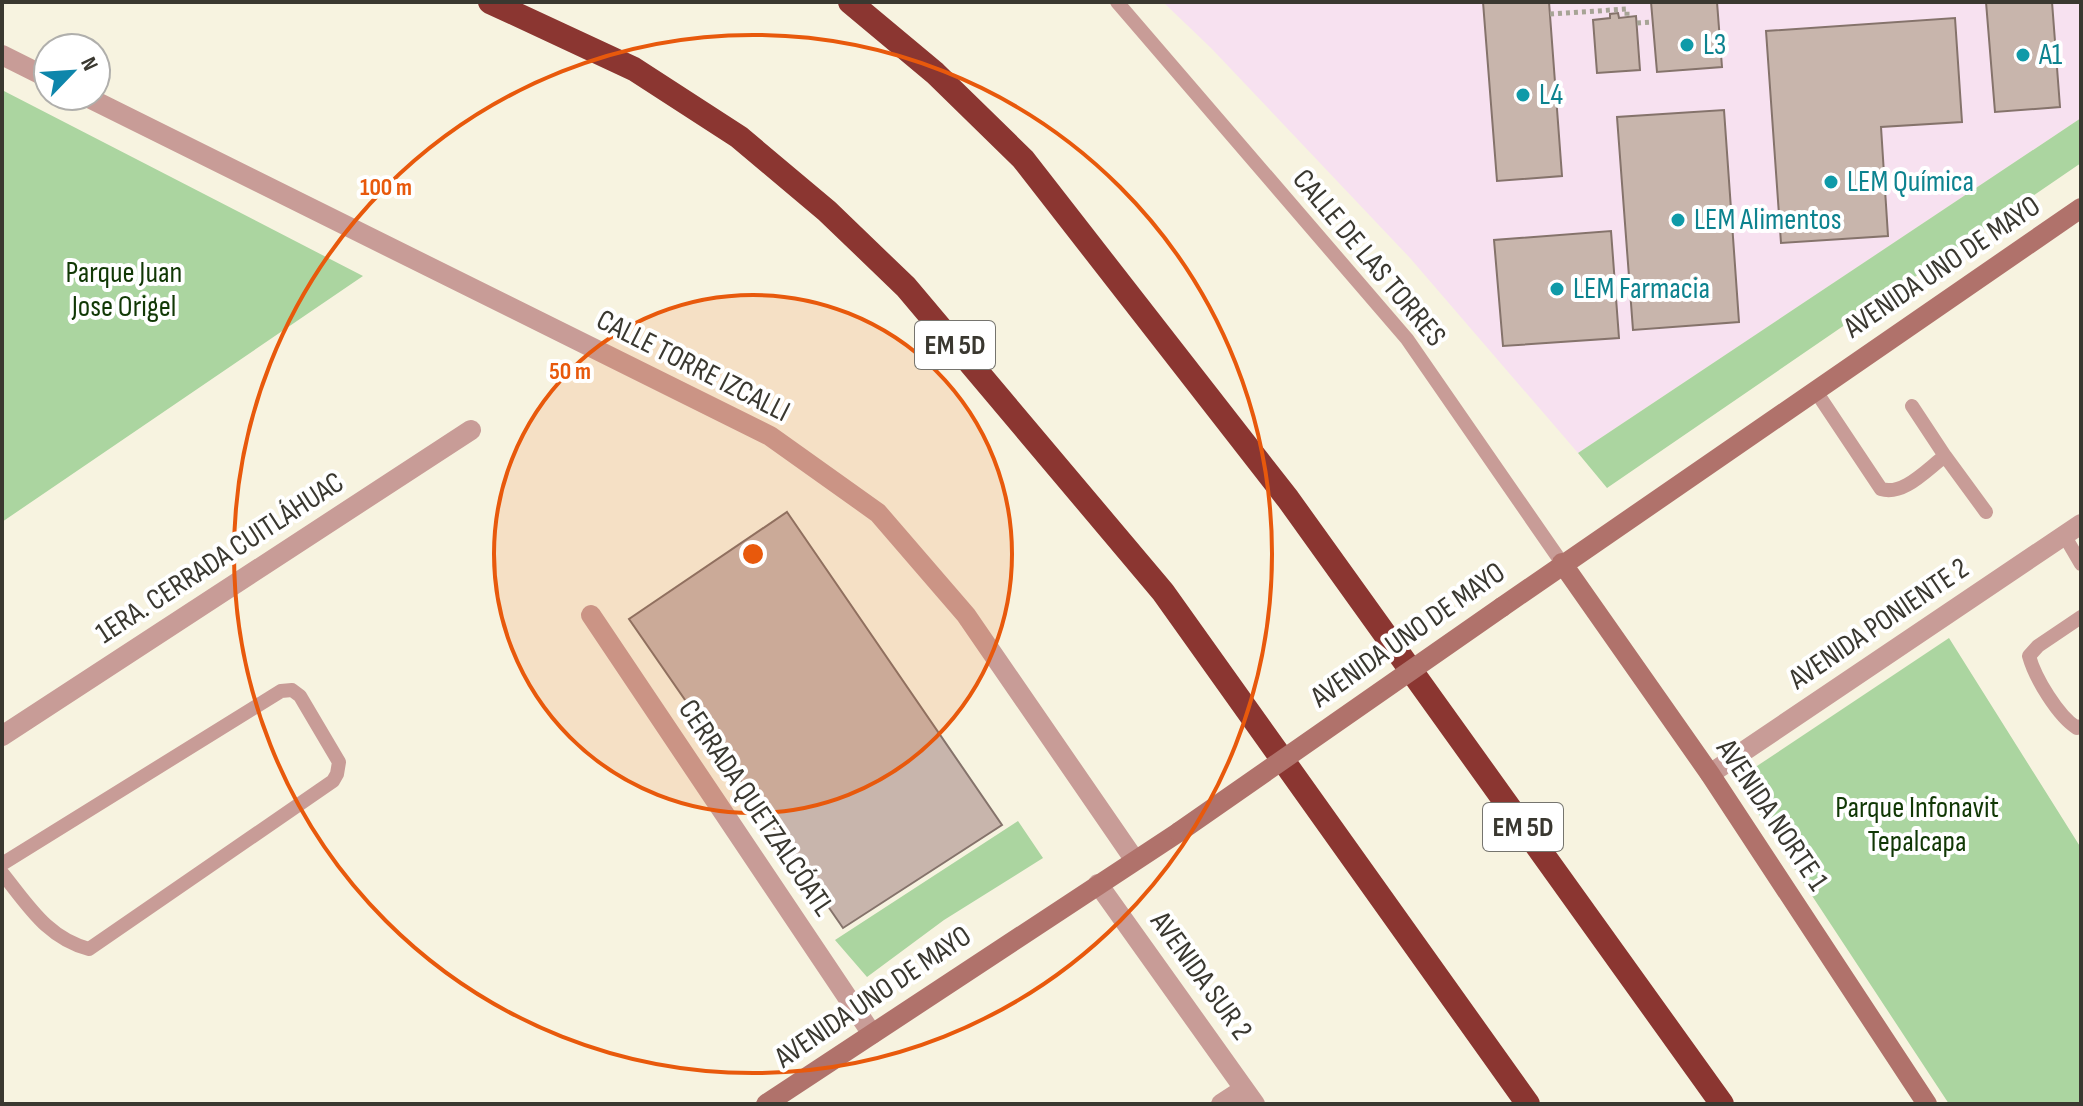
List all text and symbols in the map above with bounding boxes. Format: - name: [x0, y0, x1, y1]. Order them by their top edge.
- place label: L3: [1703, 27, 1726, 63]
- north arrow: [32, 32, 112, 112]
- marker: L3: [1678, 36, 1696, 54]
- place label: A1: [2038, 37, 2063, 73]
- marker: A1: [2014, 46, 2032, 64]
- text: N: [74, 53, 103, 75]
- place label: L4: [1539, 77, 1563, 113]
- marker: L4: [1514, 86, 1532, 104]
- street label: CALLE DE LAS TORRES: [1285, 162, 1453, 354]
- place label: LEM Química: [1847, 164, 1974, 200]
- text: 100 m: [360, 173, 412, 202]
- marker: LEM Química: [1822, 173, 1840, 191]
- street label: AVENIDA UNO DE MAYO: [1836, 188, 2047, 346]
- place label: LEM Alimentos: [1694, 202, 1842, 238]
- marker: LEM Alimentos: [1669, 211, 1687, 229]
- park label: Parque Juan Jose Origel: [66, 255, 182, 325]
- place label: LEM Farmacia: [1573, 271, 1710, 307]
- marker: LEM Farmacia: [1548, 280, 1566, 298]
- street label: CALLE TORRE IZCALLI: [590, 302, 796, 430]
- road number: EM 5D: [915, 321, 995, 369]
- text: 50 m: [549, 357, 591, 386]
- street label: 1ERA. CERRADA CUITLÁHUAC: [89, 464, 351, 652]
- centre of rings: [739, 540, 767, 568]
- street label: AVENIDA PONIENTE 2: [1781, 551, 1976, 698]
- street label: AVENIDA UNO DE MAYO: [1303, 555, 1512, 716]
- street label: CERRADA QUETZALCÓATL: [670, 693, 842, 923]
- street label: AVENIDA NORTE 1: [1708, 732, 1836, 898]
- park label: Parque Infonavit Tepalcapa: [1835, 790, 1999, 860]
- road number: EM 5D: [1483, 803, 1563, 851]
- street label: AVENIDA SUR 2: [1142, 904, 1260, 1047]
- street label: AVENIDA UNO DE MAYO: [767, 918, 978, 1076]

